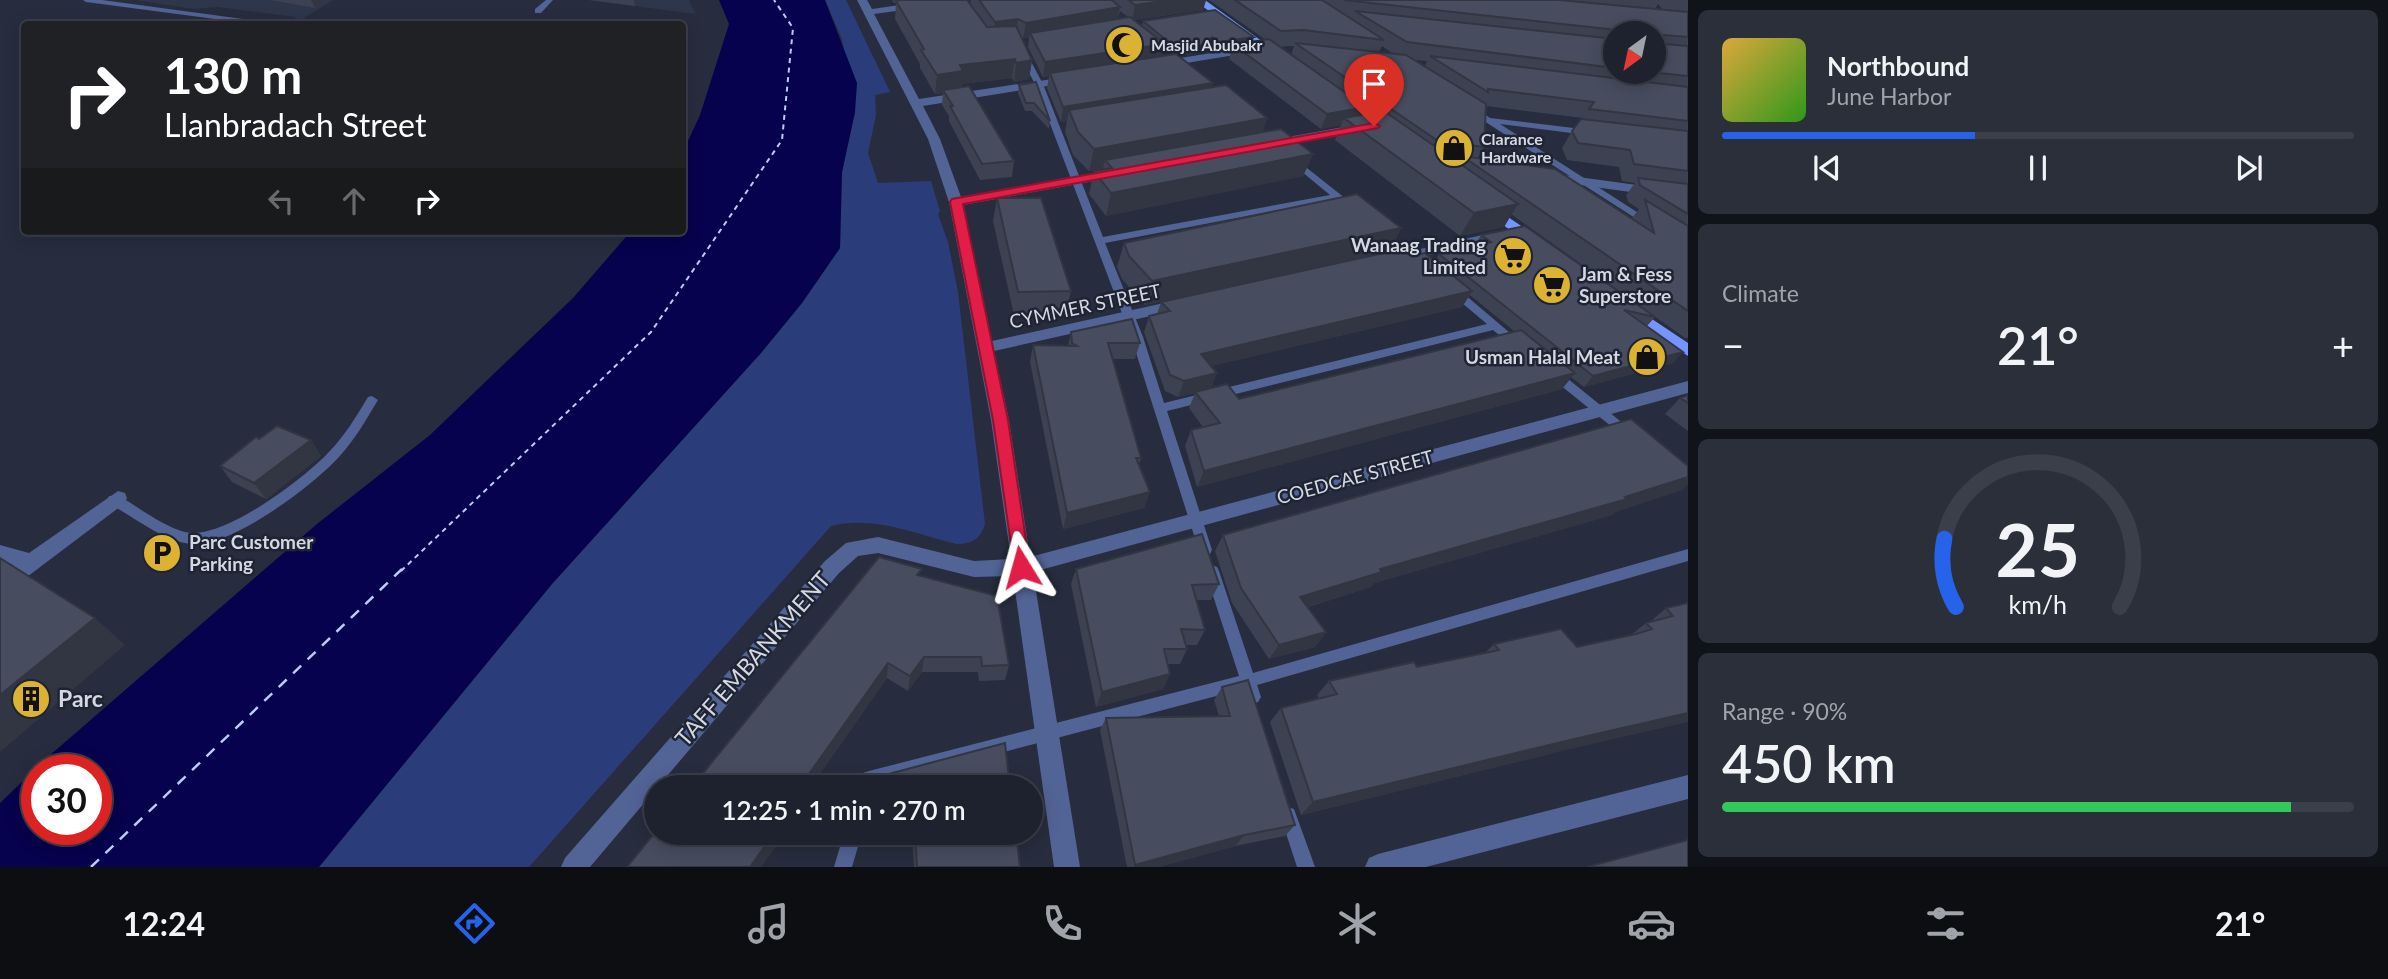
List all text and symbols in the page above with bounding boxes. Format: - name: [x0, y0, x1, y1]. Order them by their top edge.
- north arrow: [1603, 21, 1666, 84]
- map controls: [1603, 21, 1666, 84]
- mosque icon: Masjid Abubakr: [1103, 24, 1145, 66]
- place label: Masjid Abubakr: [1151, 35, 1263, 54]
- text: 130 m: [164, 46, 302, 104]
- icon: right: [49, 49, 140, 140]
- text: Northbound: [1827, 50, 1969, 82]
- pin: [1344, 54, 1404, 126]
- icon: arrive: [1355, 65, 1393, 103]
- text: June Harbor: [1827, 82, 1951, 110]
- text: Llanbradach Street: [164, 105, 426, 144]
- shop icon: Clarance Hardware: [1433, 127, 1475, 169]
- place label: Clarance Hardware: [1481, 129, 1552, 166]
- icon: previous: [1808, 149, 1846, 187]
- icon: pause: [2019, 149, 2057, 187]
- icon: next: [2230, 149, 2268, 187]
- icon: left: [262, 182, 300, 220]
- icon: ahead: [335, 182, 373, 220]
- icon: right: [408, 182, 446, 220]
- place label: Wanaag Trading Limited: [1351, 233, 1486, 278]
- supermarket icon: Wanaag Trading Limited: [1492, 235, 1534, 277]
- place label: Jam & Fess Superstore: [1579, 262, 1672, 307]
- supermarket icon: Jam & Fess Superstore: [1531, 264, 1573, 306]
- street label: CYMMER STREET: [1007, 278, 1163, 333]
- text: Climate: [1722, 279, 1799, 307]
- text: 21°: [1997, 314, 2079, 376]
- text: −: [1722, 322, 1744, 368]
- text: +: [2332, 322, 2354, 368]
- shop icon: Usman Halal Meat: [1626, 336, 1668, 378]
- place label: Usman Halal Meat: [1465, 345, 1620, 368]
- street label: COEDCAE STREET: [1274, 445, 1436, 508]
- text: 25: [1996, 505, 2080, 593]
- place label: Parc Customer Parking: [189, 530, 314, 575]
- position arrow: [984, 530, 1058, 604]
- parking icon: Parc Customer Parking: [141, 532, 183, 574]
- street label: TAFF EMBANKMENT: [669, 565, 836, 751]
- text: km/h: [2009, 588, 2067, 618]
- building icon: Parc: [10, 678, 52, 720]
- place label: Parc: [58, 684, 103, 712]
- text: Range · 90%: [1722, 697, 1847, 725]
- text: 450 km: [1722, 732, 1896, 794]
- speed limit sign: 30: [21, 754, 112, 845]
- text: 12:25 · 1 min · 270 m: [721, 794, 966, 826]
- icon: directions: [450, 899, 499, 948]
- icon: music: [744, 899, 793, 948]
- icon: phone: [1038, 899, 1087, 948]
- icon: climate: [1333, 899, 1382, 948]
- icon: car: [1627, 899, 1676, 948]
- icon: filters: [1921, 899, 1970, 948]
- text: 12:24: [123, 904, 205, 943]
- text: 21°: [2215, 904, 2265, 943]

